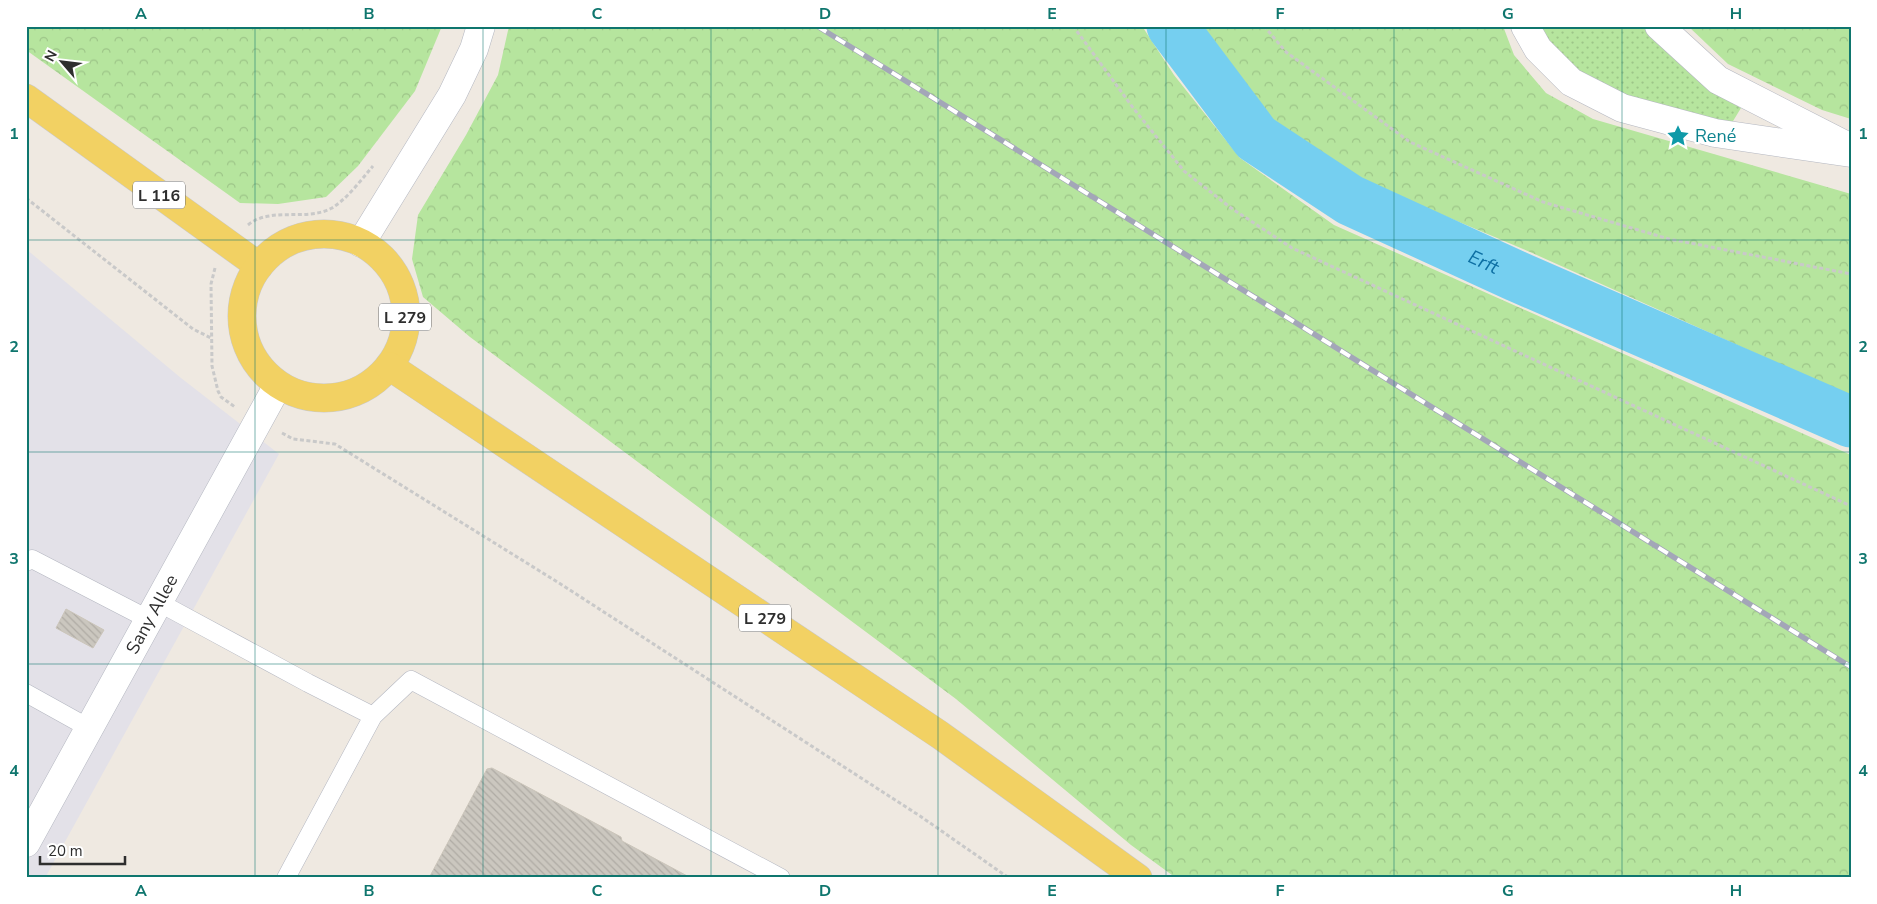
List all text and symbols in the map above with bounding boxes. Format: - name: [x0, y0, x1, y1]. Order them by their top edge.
- text: A: [135, 3, 147, 25]
- text: B: [363, 3, 375, 25]
- text: C: [592, 3, 603, 25]
- text: D: [819, 3, 831, 25]
- text: E: [1047, 3, 1057, 25]
- text: F: [1276, 3, 1285, 25]
- text: G: [1502, 3, 1514, 25]
- text: H: [1730, 3, 1742, 25]
- north arrow: [38, 38, 88, 88]
- text: N: [40, 47, 62, 65]
- text: 1: [9, 123, 19, 145]
- place icon: René: [1665, 123, 1691, 149]
- text: 1: [1858, 123, 1868, 145]
- place label: René: [1695, 124, 1736, 148]
- road number: L 116: [133, 182, 185, 208]
- water label: Erft: [1464, 244, 1504, 281]
- road number: L 279: [379, 304, 431, 330]
- text: 2: [9, 336, 19, 358]
- text: 2: [1858, 336, 1868, 358]
- text: 3: [9, 548, 19, 570]
- text: 3: [1858, 548, 1868, 570]
- street label: Sany Allee: [120, 570, 183, 658]
- road number: L 279: [739, 604, 791, 632]
- text: 4: [9, 760, 19, 782]
- text: 4: [1858, 760, 1868, 782]
- scale bar: [40, 834, 125, 866]
- text: 20 m: [48, 841, 83, 861]
- text: A: [135, 880, 147, 902]
- text: B: [363, 880, 375, 902]
- text: C: [592, 880, 603, 902]
- text: D: [819, 880, 831, 902]
- text: E: [1047, 880, 1057, 902]
- text: F: [1276, 880, 1285, 902]
- text: G: [1502, 880, 1514, 902]
- text: H: [1730, 880, 1742, 902]

